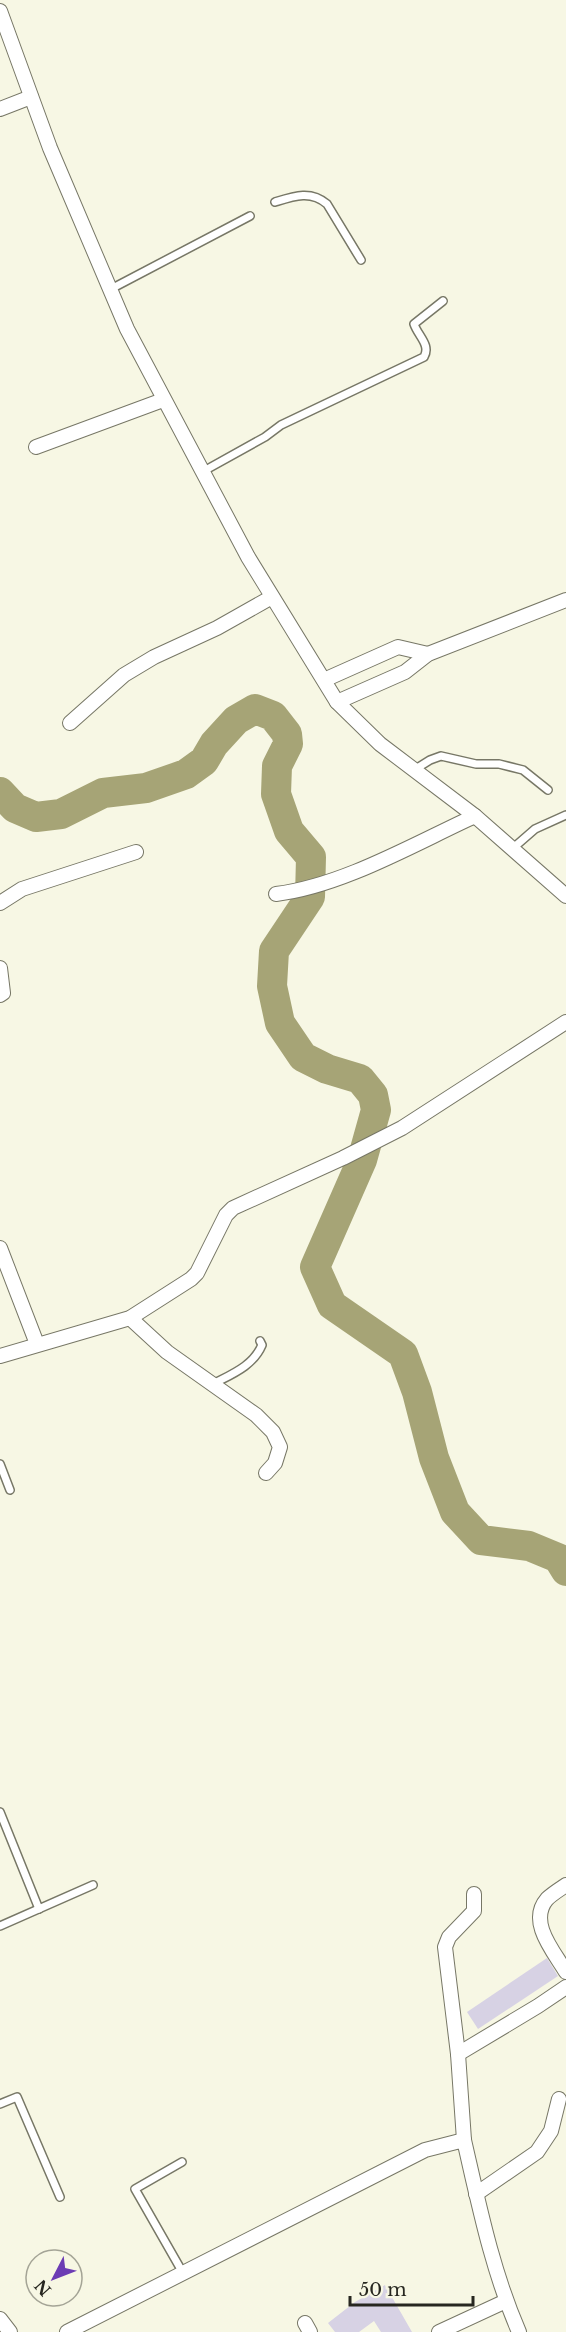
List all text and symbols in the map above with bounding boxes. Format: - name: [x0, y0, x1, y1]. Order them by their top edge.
- north arrow: [24, 2248, 84, 2308]
- scale bar: [350, 2269, 473, 2307]
- text: N: [30, 2276, 55, 2300]
- text: 50 m: [359, 2279, 407, 2301]

